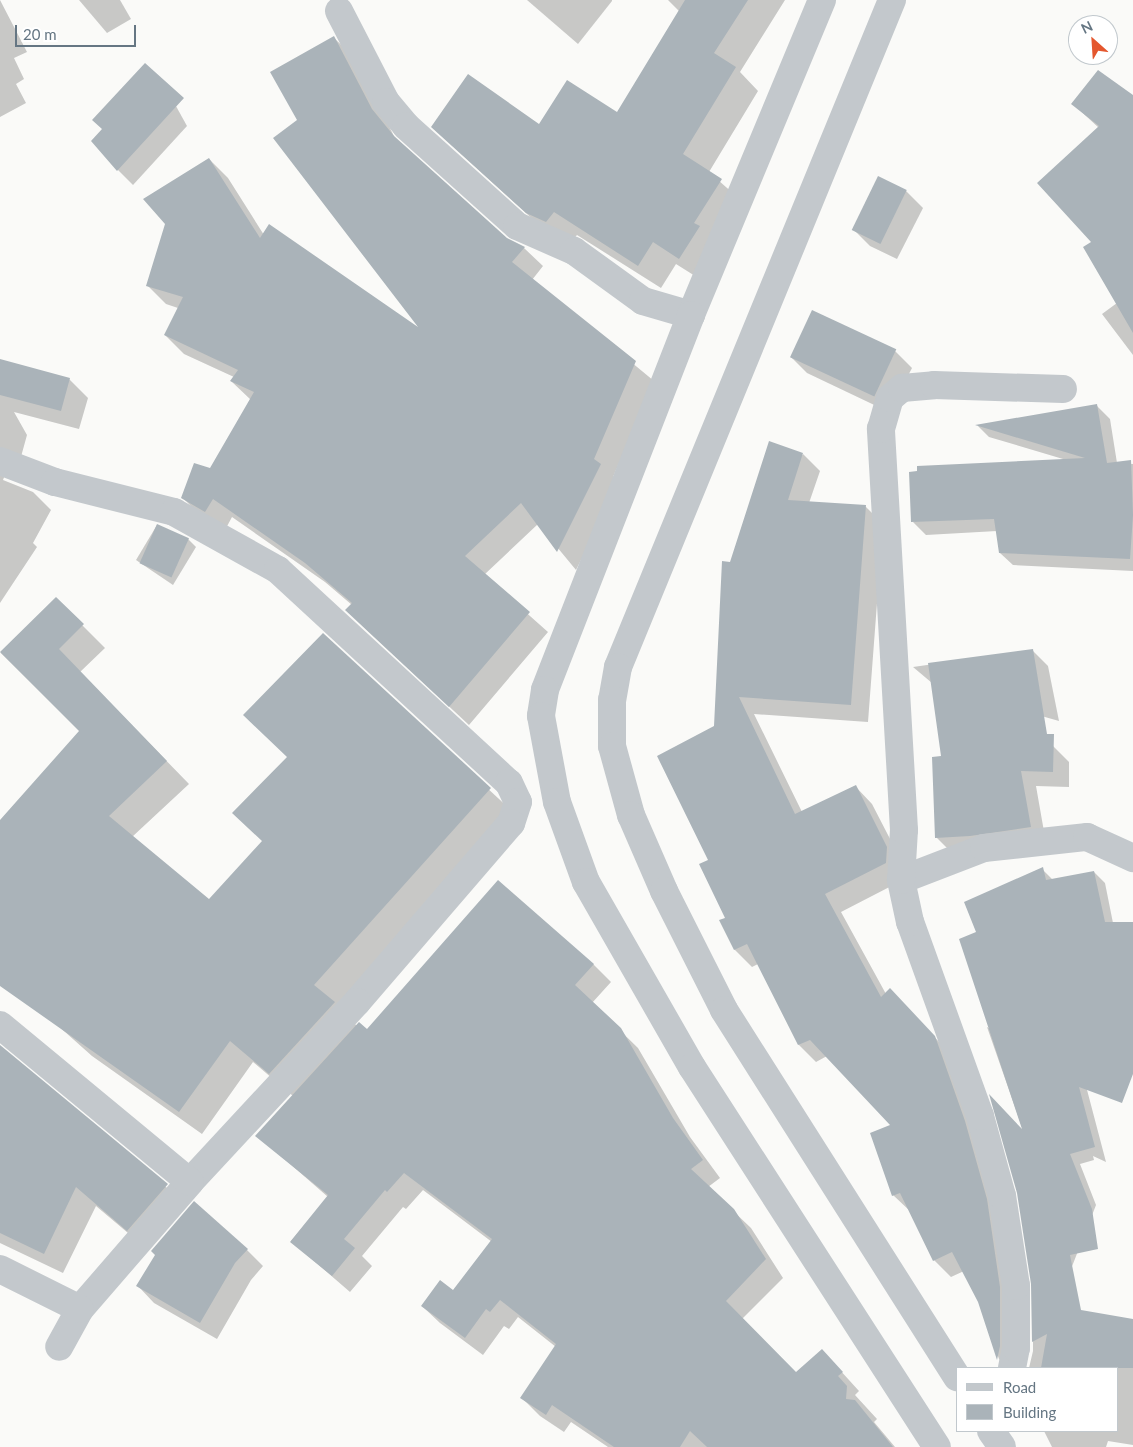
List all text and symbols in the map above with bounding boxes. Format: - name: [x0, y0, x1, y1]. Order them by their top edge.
- scale bar: [18, 15, 139, 47]
- north arrow: [1068, 15, 1118, 65]
- text: N: [1078, 17, 1095, 37]
- text: 20 m: [23, 25, 57, 43]
- legend: [956, 1367, 1118, 1432]
- text: Road: [1003, 1378, 1036, 1396]
- text: Building: [1003, 1403, 1056, 1421]

